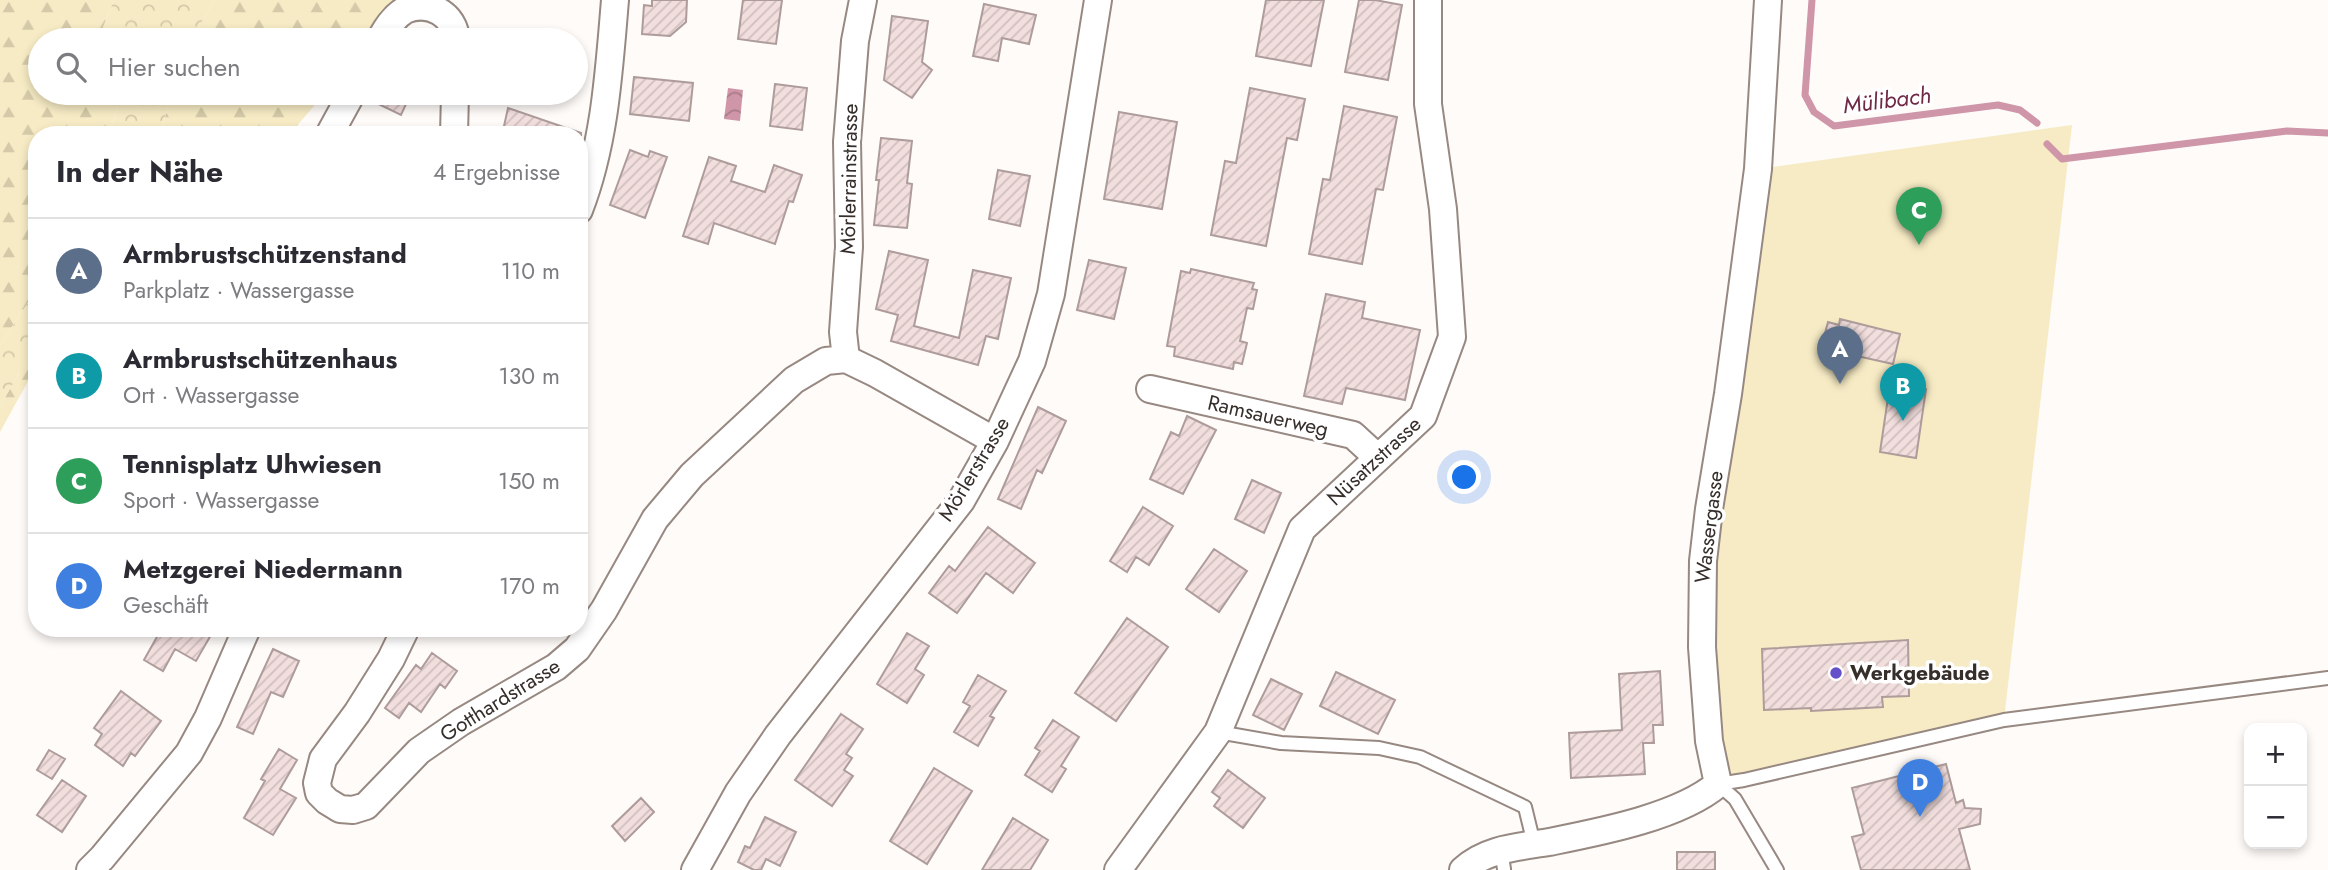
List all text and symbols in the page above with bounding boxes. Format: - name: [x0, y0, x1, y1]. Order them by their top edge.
- search box: [28, 28, 588, 105]
- icon: search: [52, 48, 90, 86]
- text: Hier suchen: [108, 48, 241, 86]
- water label: Mülibach: [1841, 78, 1933, 122]
- street label: Mörlerrainstrasse: [833, 103, 865, 255]
- text: In der Nähe: [56, 150, 223, 193]
- text: 4 Ergebnisse: [433, 155, 560, 189]
- pin: C: [1896, 187, 1942, 245]
- text: Armbrustschützenstand: [123, 235, 407, 273]
- text: A: [71, 254, 87, 288]
- text: 110 m: [501, 254, 560, 288]
- text: Parkplatz · Wassergasse: [123, 273, 354, 307]
- pin: A: [1817, 326, 1863, 384]
- text: Armbrustschützenhaus: [123, 340, 397, 378]
- text: B: [71, 359, 87, 393]
- text: 130 m: [498, 359, 560, 393]
- pin: B: [1880, 363, 1926, 421]
- text: Ort · Wassergasse: [123, 378, 299, 412]
- street label: Ramsauerweg: [1205, 388, 1331, 444]
- street label: Nüsatzstrasse: [1320, 409, 1428, 513]
- street label: Mörlerstrasse: [931, 411, 1017, 527]
- text: Tennisplatz Uhwiesen: [123, 445, 382, 483]
- your location: [1447, 460, 1481, 494]
- text: C: [71, 464, 87, 498]
- text: 150 m: [498, 464, 560, 498]
- street label: Wassergasse: [1687, 469, 1731, 585]
- text: Sport · Wassergasse: [123, 483, 319, 517]
- text: Metzgerei Niedermann: [123, 550, 403, 588]
- text: D: [71, 569, 87, 603]
- text: 170 m: [499, 569, 560, 603]
- text: Geschäft: [123, 588, 208, 622]
- street label: Gotthardstrasse: [434, 651, 566, 749]
- place label: Werkgebäude: [1850, 658, 1989, 688]
- marker: Werkgebäude: [1828, 665, 1844, 681]
- map controls: [2244, 723, 2307, 849]
- button: +: [2244, 723, 2307, 786]
- pin: D: [1897, 759, 1943, 817]
- button: −: [2244, 786, 2307, 849]

